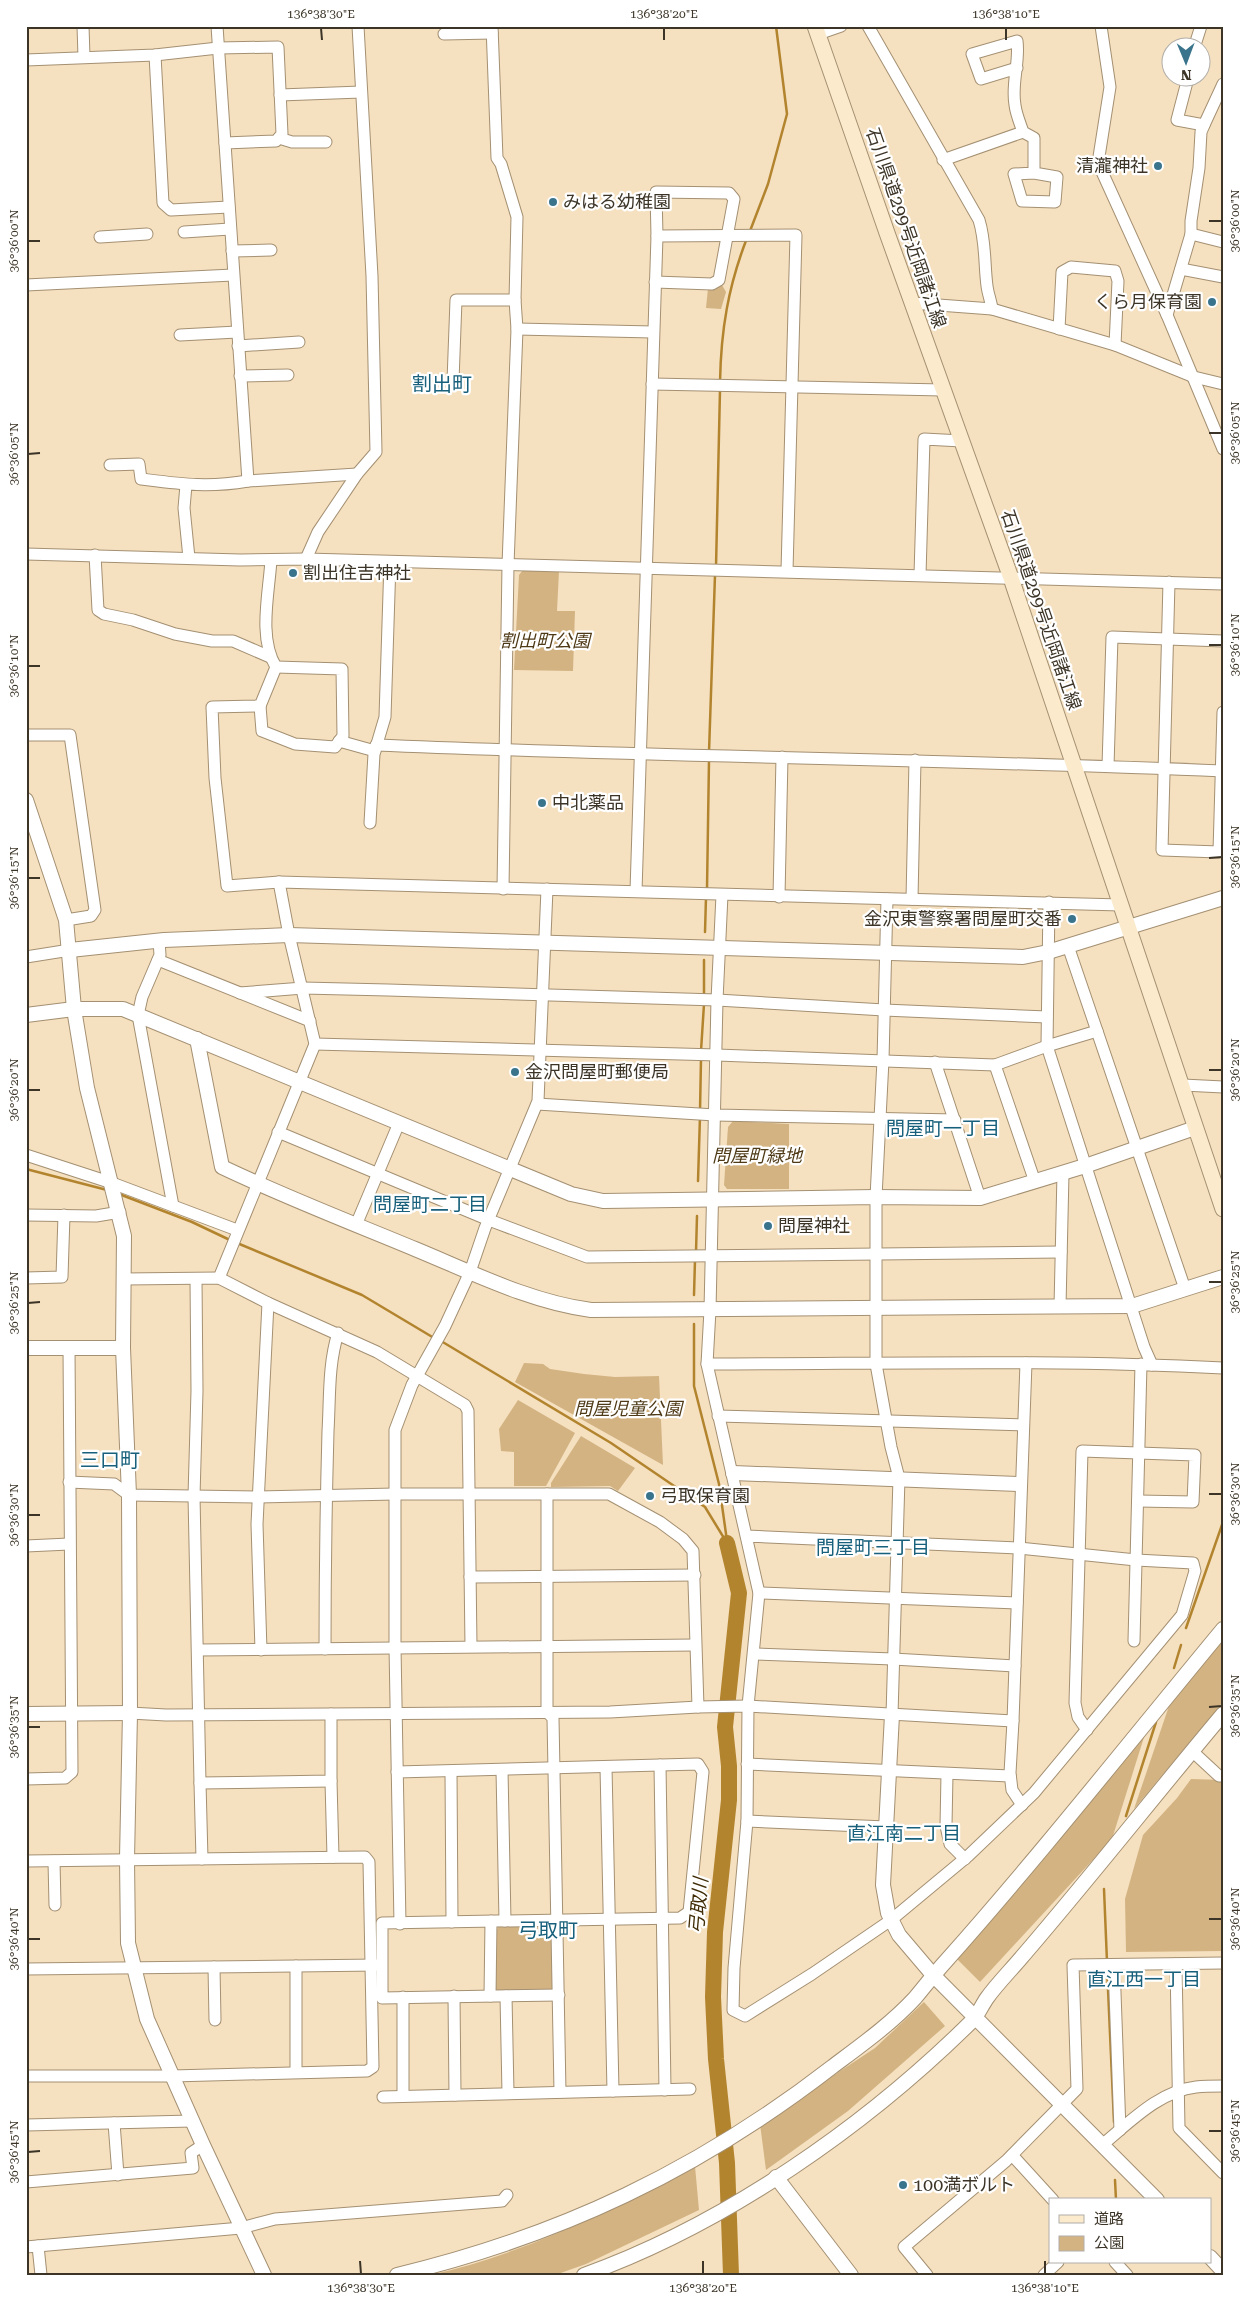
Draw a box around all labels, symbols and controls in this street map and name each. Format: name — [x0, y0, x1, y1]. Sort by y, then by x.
text: 136°38'30"E — [287, 7, 355, 21]
text: 136°38'20"E — [630, 7, 698, 21]
text: 136°38'10"E — [972, 7, 1040, 21]
north arrow — [1162, 38, 1212, 88]
text: N — [1180, 67, 1192, 83]
street label: 石川県道299号近岡諸江線 — [862, 125, 951, 331]
place label: 清瀧神社 — [1076, 155, 1148, 176]
marker: 清瀧神社 — [1152, 160, 1164, 172]
text: 36°36'00"N — [1228, 189, 1242, 253]
place label: みはる幼稚園 — [563, 191, 671, 212]
marker: みはる幼稚園 — [547, 196, 559, 208]
text: 36°36'00"N — [7, 209, 21, 273]
place label: くら月保育園 — [1094, 291, 1202, 312]
marker: くら月保育園 — [1206, 296, 1218, 308]
district label: 割出町 — [412, 372, 472, 396]
text: 36°36'05"N — [1228, 401, 1242, 465]
text: 36°36'05"N — [7, 422, 21, 486]
street label: 石川県道299号近岡諸江線 — [997, 507, 1086, 713]
place label: 割出住吉神社 — [303, 562, 411, 583]
marker: 割出住吉神社 — [287, 567, 299, 579]
text: 36°36'10"N — [1228, 613, 1242, 677]
park label: 割出町公園 — [500, 630, 593, 651]
text: 36°36'10"N — [7, 634, 21, 698]
place label: 中北薬品 — [552, 792, 624, 813]
marker: 中北薬品 — [536, 797, 548, 809]
text: 36°36'15"N — [1228, 825, 1242, 889]
text: 36°36'15"N — [7, 846, 21, 910]
place label: 金沢東警察署問屋町交番 — [864, 908, 1062, 929]
marker: 金沢東警察署問屋町交番 — [1066, 913, 1078, 925]
text: 36°36'20"N — [1228, 1038, 1242, 1102]
text: 36°36'20"N — [7, 1058, 21, 1122]
place label: 金沢問屋町郵便局 — [525, 1061, 669, 1082]
marker: 金沢問屋町郵便局 — [509, 1066, 521, 1078]
district label: 問屋町一丁目 — [886, 1117, 1000, 1140]
park label: 問屋町緑地 — [712, 1145, 804, 1166]
district label: 問屋町二丁目 — [373, 1193, 487, 1216]
place label: 問屋神社 — [778, 1215, 850, 1236]
marker: 問屋神社 — [762, 1220, 774, 1232]
text: 36°36'25"N — [1228, 1250, 1242, 1314]
text: 36°36'25"N — [7, 1271, 21, 1335]
park label: 問屋児童公園 — [574, 1398, 685, 1419]
district label: 三口町 — [80, 1448, 140, 1472]
text: 36°36'30"N — [1228, 1462, 1242, 1526]
text: 36°36'30"N — [7, 1483, 21, 1547]
place label: 弓取保育園 — [660, 1485, 750, 1506]
marker: 弓取保育園 — [644, 1490, 656, 1502]
district label: 問屋町三丁目 — [816, 1536, 930, 1559]
text: 36°36'35"N — [1228, 1674, 1242, 1738]
text: 36°36'35"N — [7, 1695, 21, 1759]
district label: 直江南二丁目 — [847, 1822, 961, 1845]
water label: 弓取川 — [685, 1875, 713, 1935]
text: 36°36'40"N — [1228, 1887, 1242, 1951]
text: 36°36'40"N — [7, 1907, 21, 1971]
district label: 弓取町 — [518, 1918, 578, 1942]
district label: 直江西一丁目 — [1087, 1968, 1201, 1991]
text: 36°36'45"N — [1228, 2099, 1242, 2163]
text: 36°36'45"N — [7, 2120, 21, 2184]
place label: 100満ボルト — [913, 2174, 1015, 2195]
marker: 100満ボルト — [897, 2179, 909, 2191]
legend — [1049, 2198, 1212, 2264]
text: 道路 — [1094, 2210, 1124, 2228]
text: 公園 — [1094, 2234, 1124, 2252]
text: 136°38'30"E — [327, 2281, 395, 2295]
text: 136°38'20"E — [669, 2281, 737, 2295]
text: 136°38'10"E — [1011, 2281, 1079, 2295]

